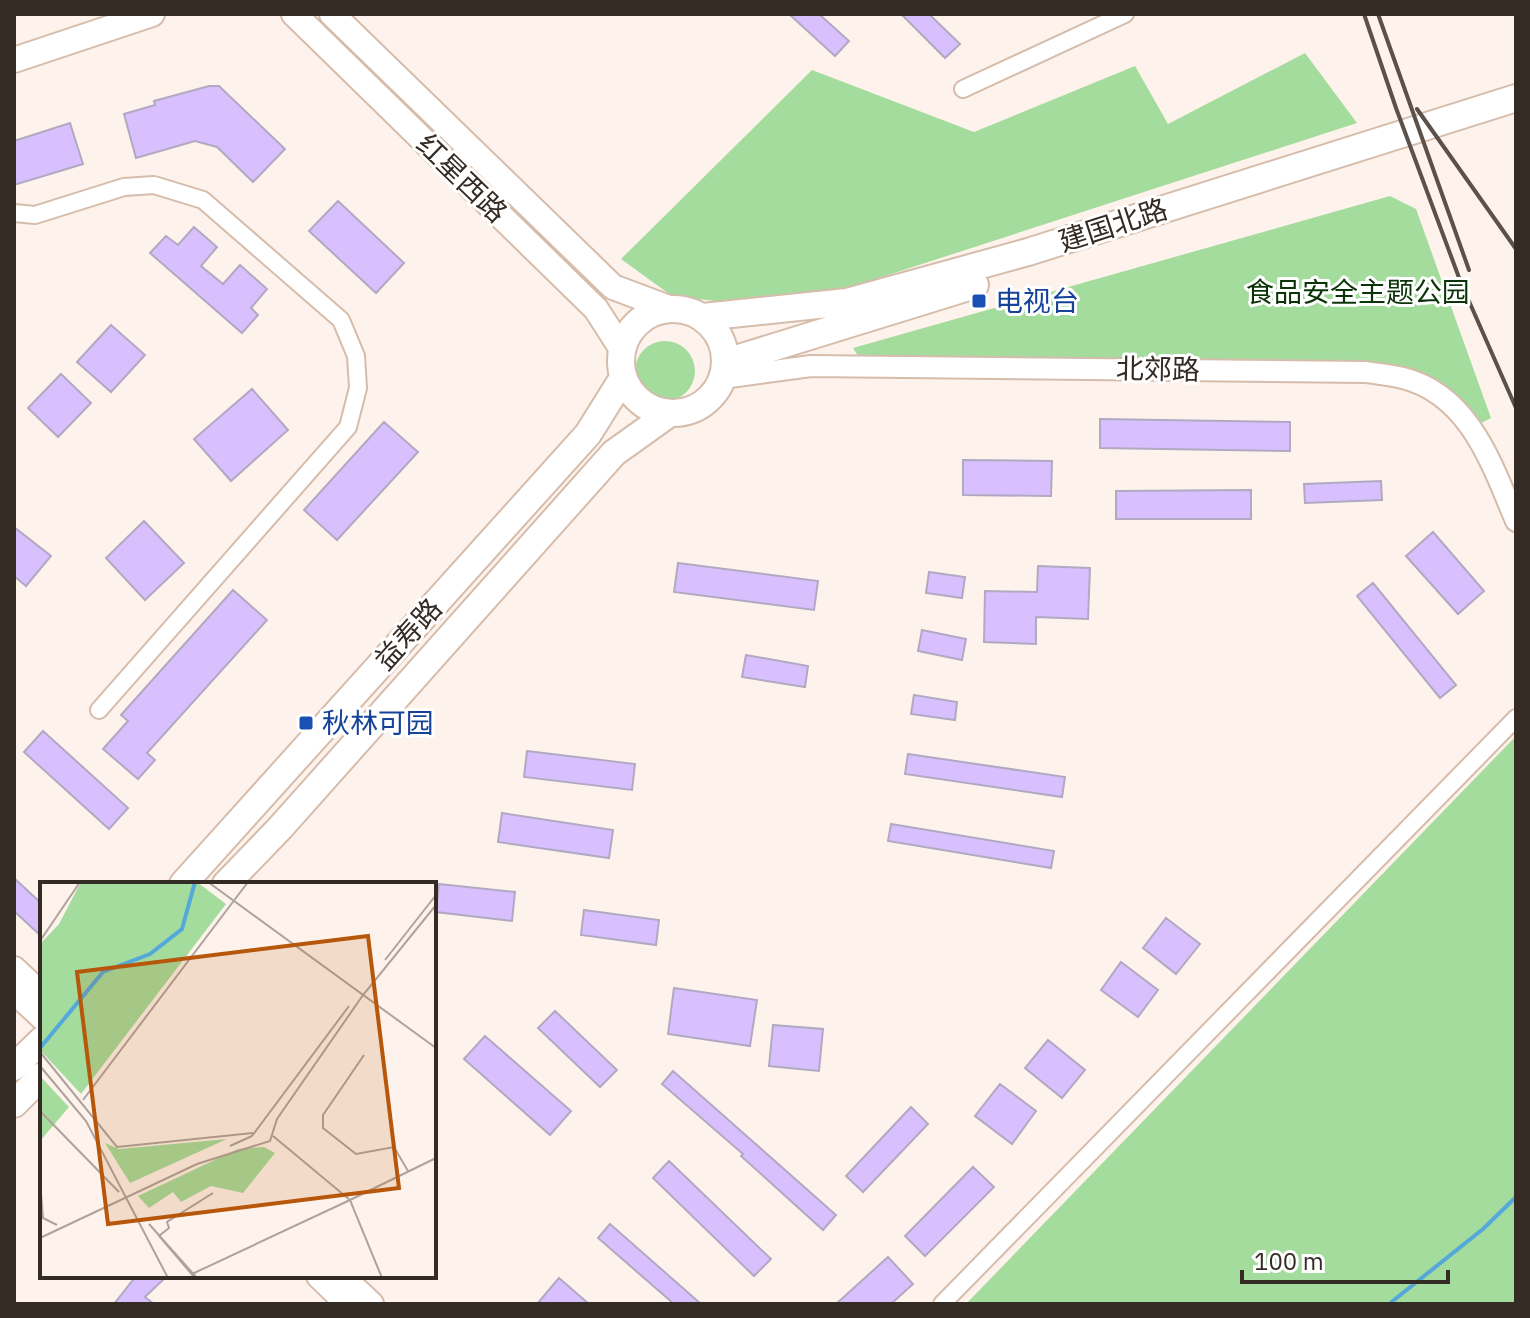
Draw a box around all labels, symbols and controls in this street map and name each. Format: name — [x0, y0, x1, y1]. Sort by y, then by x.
street label: 红星西路 — [409, 125, 515, 230]
street label: 建国北路 — [1054, 190, 1172, 259]
park label: 食品安全主题公园 — [1246, 273, 1470, 310]
place label: 电视台 — [995, 282, 1079, 319]
marker: 电视台 — [970, 292, 988, 310]
street label: 北郊路 — [1116, 349, 1200, 388]
street label: 益寿路 — [366, 590, 449, 677]
place label: 秋林可园 — [322, 704, 434, 741]
marker: 秋林可园 — [297, 714, 315, 732]
inset map — [40, 882, 436, 1278]
scale bar — [1242, 1234, 1448, 1284]
text: 100 m — [1254, 1245, 1324, 1277]

